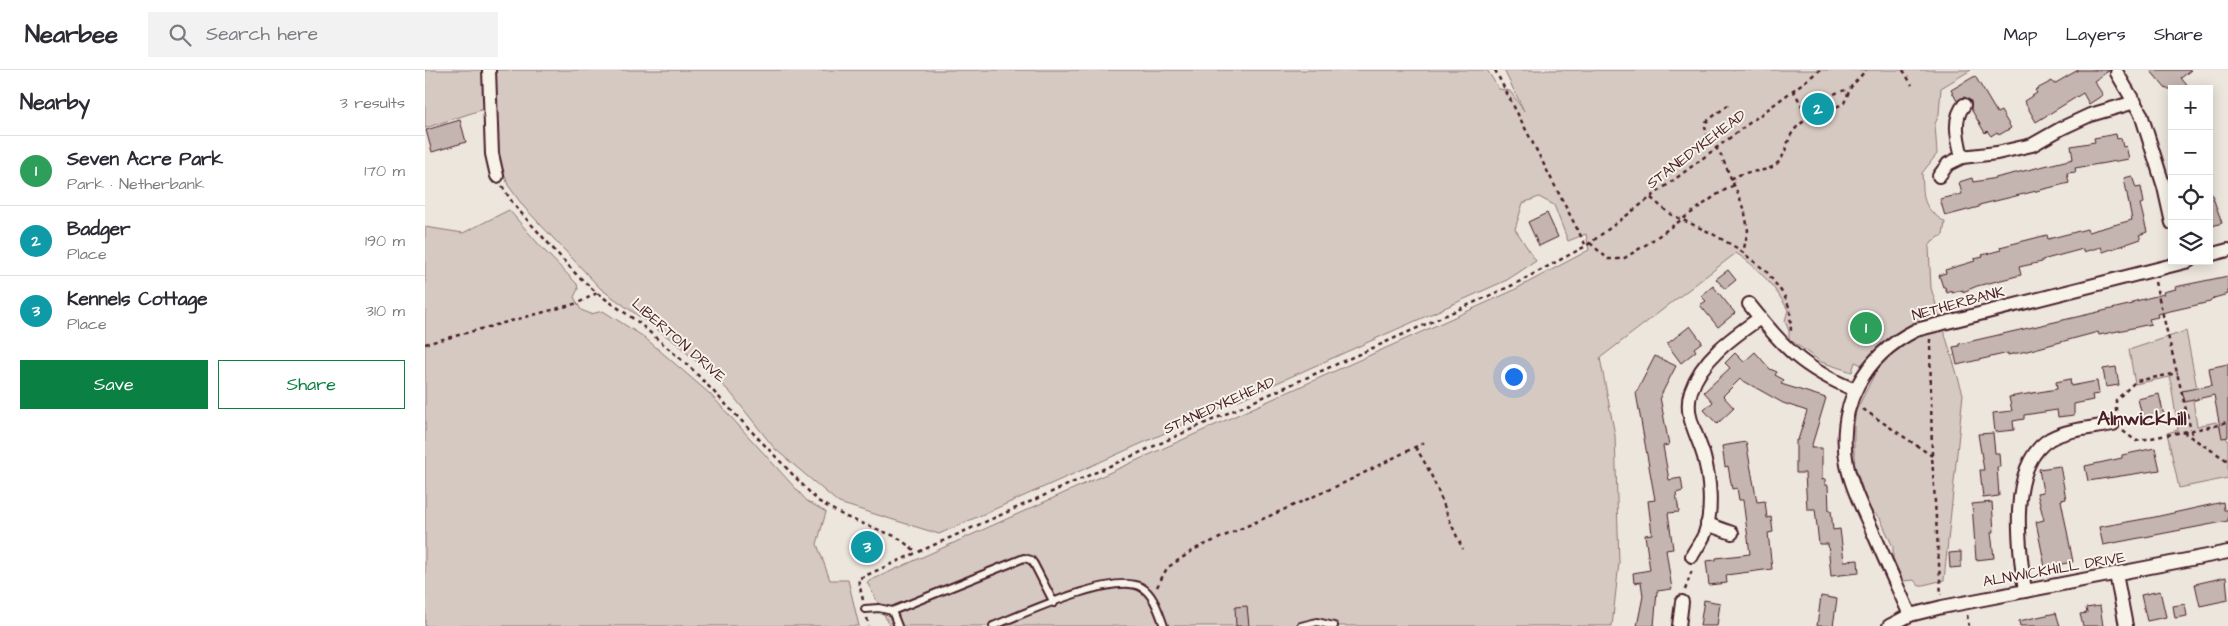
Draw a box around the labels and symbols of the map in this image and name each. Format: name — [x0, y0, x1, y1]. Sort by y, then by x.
pin: 2 — [1802, 90, 1834, 128]
street label: STANEDYKEHEAD — [1642, 105, 1751, 194]
street label: NETHERBANK — [1910, 281, 2007, 326]
street label: LIBERTON DRIVE — [627, 294, 730, 387]
pin: 1 — [1850, 309, 1882, 347]
your location — [1501, 364, 1527, 390]
street label: STANEDYKEHEAD — [1160, 371, 1278, 439]
district label: Alnwickhill — [2097, 405, 2187, 433]
pin: 3 — [851, 528, 883, 566]
street label: ALNWICKHILL DRIVE — [1981, 547, 2127, 592]

